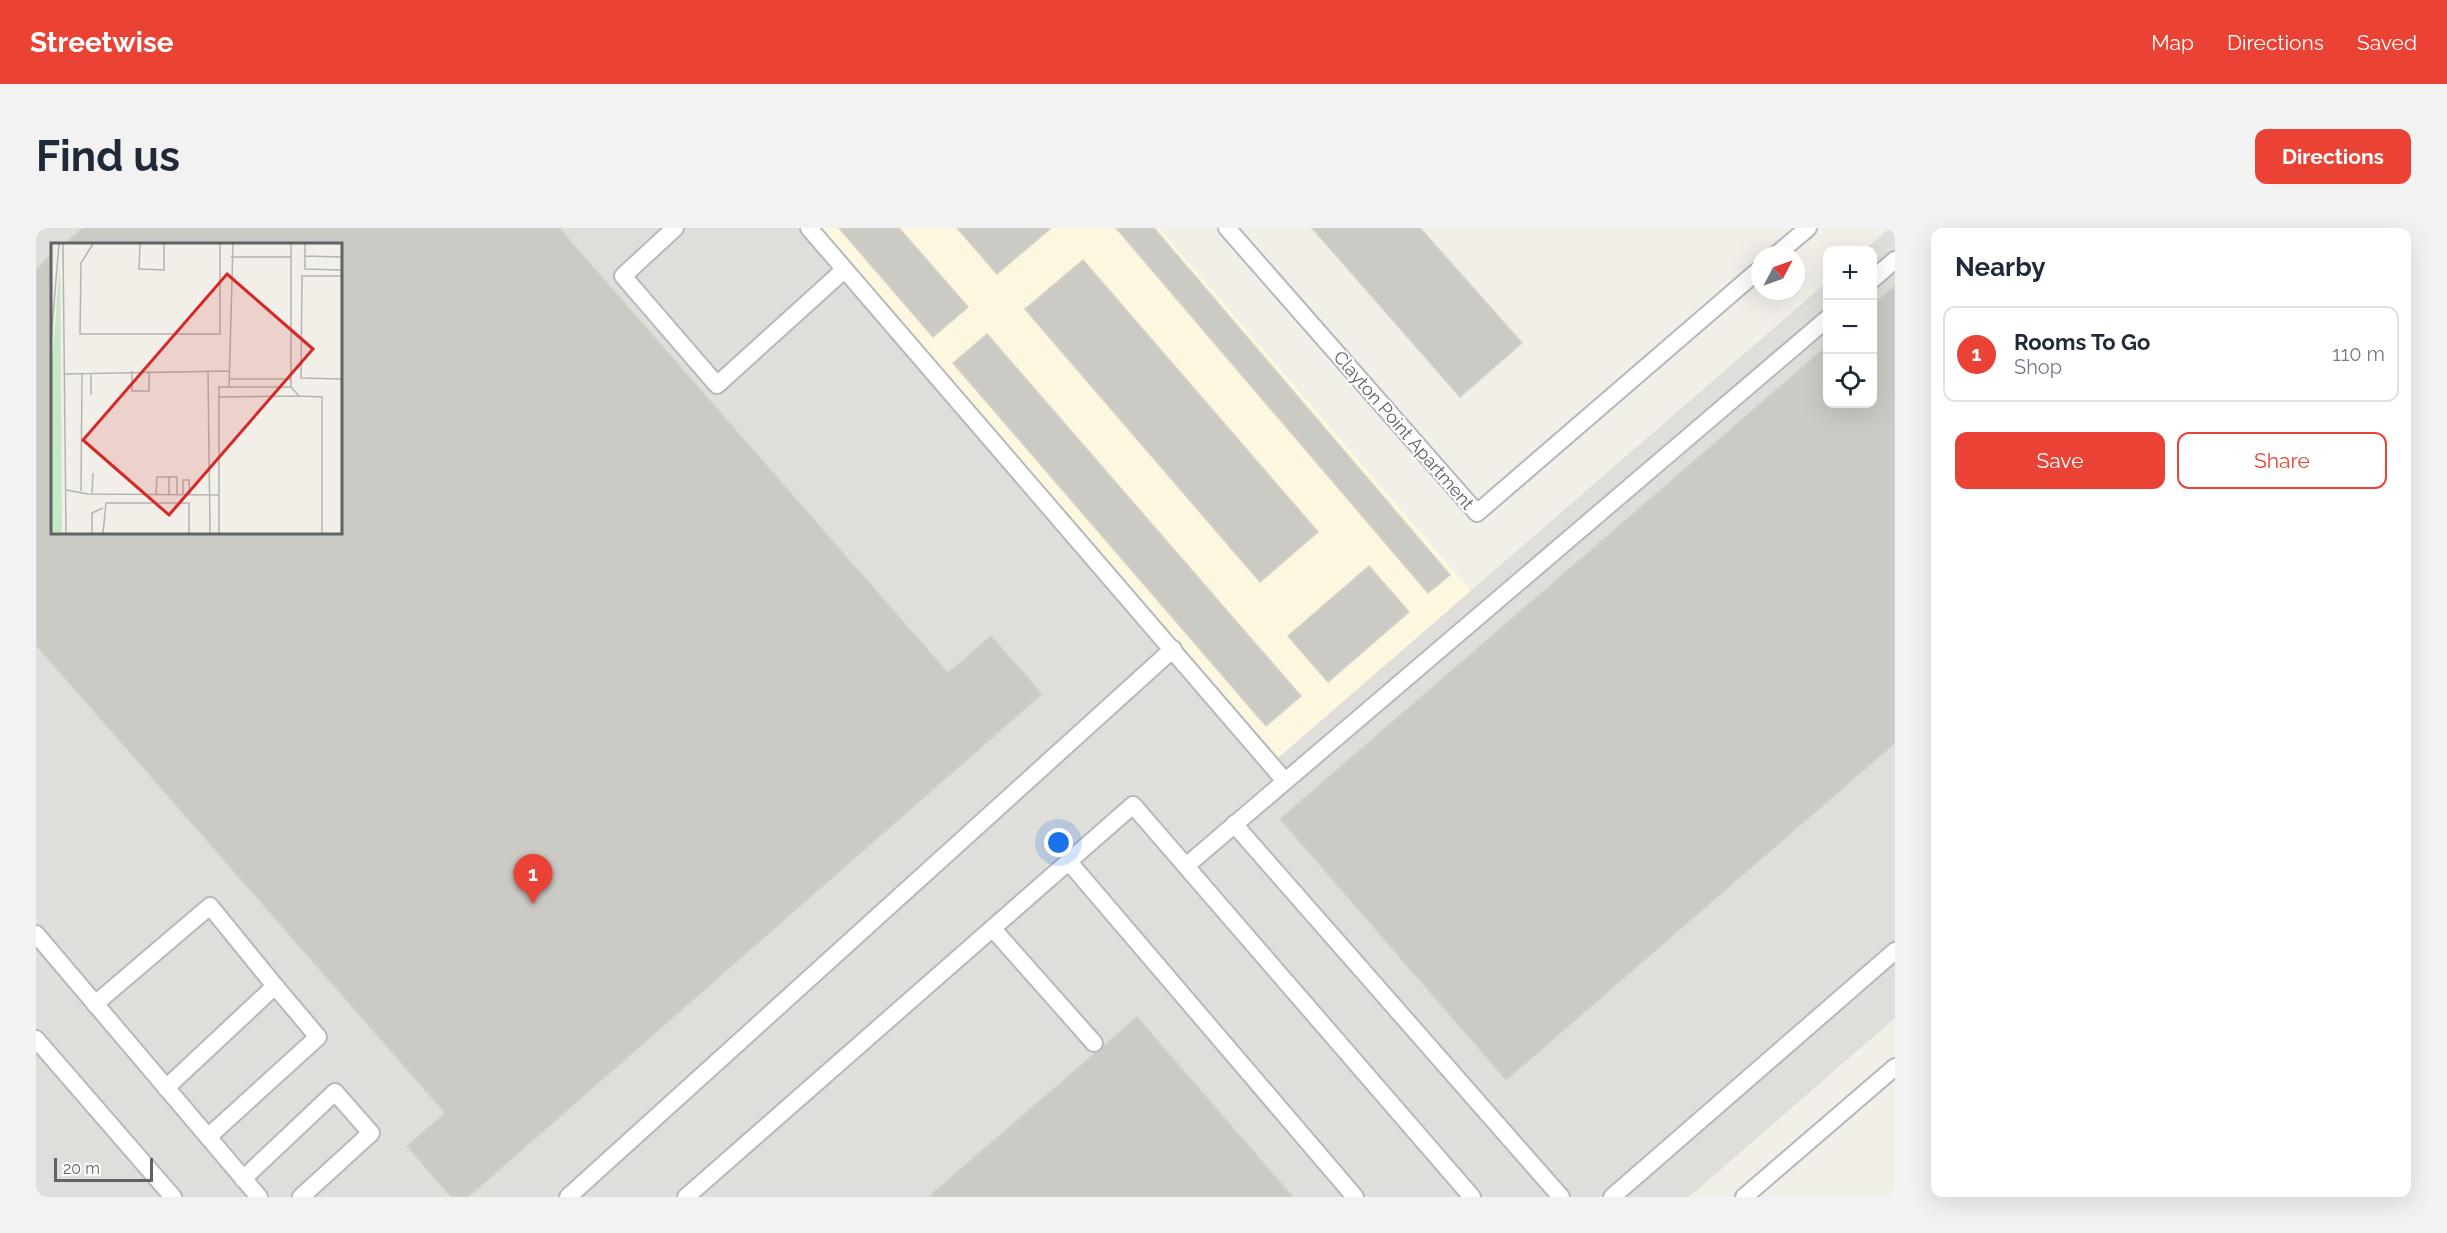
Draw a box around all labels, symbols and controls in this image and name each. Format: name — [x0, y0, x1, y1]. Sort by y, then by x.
text: Streetwise — [30, 26, 174, 59]
text: Map — [2151, 30, 2194, 55]
text: Directions — [2227, 30, 2324, 55]
text: Saved — [2357, 30, 2417, 55]
button: Directions — [2255, 129, 2411, 184]
text: Find us — [36, 132, 180, 181]
inset map — [51, 243, 342, 534]
north arrow — [1751, 246, 1805, 300]
map controls — [1823, 246, 1877, 408]
button: + — [1823, 246, 1877, 300]
text: Nearby — [1955, 252, 2045, 282]
button: − — [1823, 300, 1877, 354]
text: Rooms To Go — [2014, 329, 2150, 355]
text: 1 — [1972, 342, 1981, 366]
text: 110 m — [2332, 342, 2385, 366]
street label: Clayton Point Apartment — [1329, 346, 1479, 514]
button: locate — [1823, 354, 1877, 408]
text: Shop — [2014, 355, 2062, 379]
button: Save — [1955, 432, 2165, 489]
button: Share — [2177, 432, 2387, 489]
your location — [1044, 828, 1073, 857]
pin: 1 — [514, 854, 552, 904]
scale bar — [54, 1155, 153, 1182]
text: 20 m — [63, 1159, 100, 1178]

